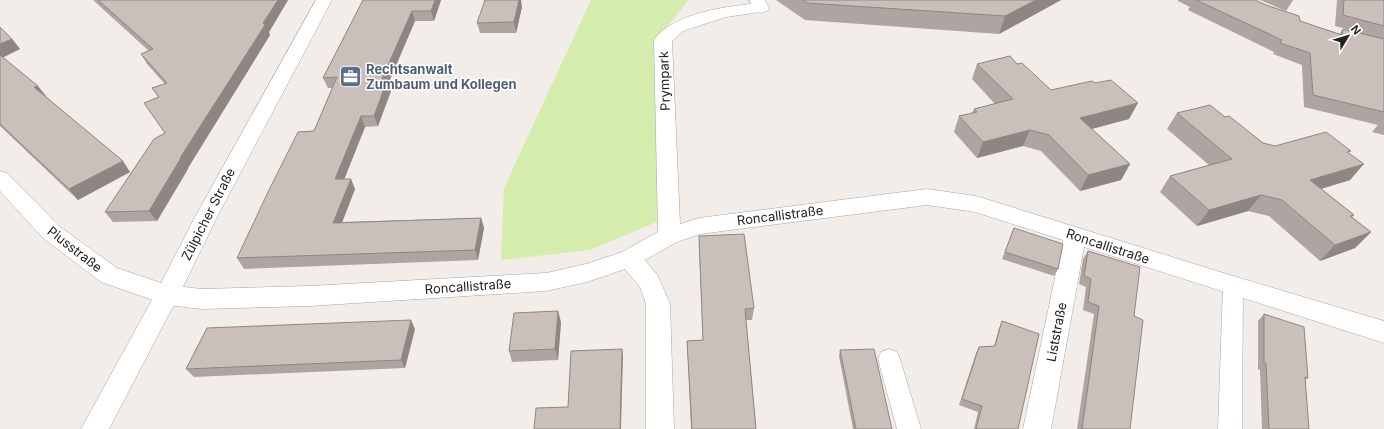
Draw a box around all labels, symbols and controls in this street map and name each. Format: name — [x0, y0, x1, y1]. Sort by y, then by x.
north arrow — [1328, 16, 1368, 56]
text: N — [1348, 22, 1364, 37]
street label: Prympark — [655, 51, 673, 111]
place label: Rechtsanwalt Zumbaum und Kollegen — [366, 61, 517, 92]
office icon: Rechtsanwalt Zumbaum und Kollegen — [338, 63, 364, 89]
street label: Zülpicher Straße — [178, 165, 238, 263]
street label: Roncallistraße — [736, 202, 824, 228]
street label: Piusstraße — [45, 223, 105, 275]
street label: Roncallistraße — [1064, 225, 1152, 267]
street label: Roncallistraße — [424, 275, 512, 297]
street label: Liststraße — [1042, 301, 1070, 363]

